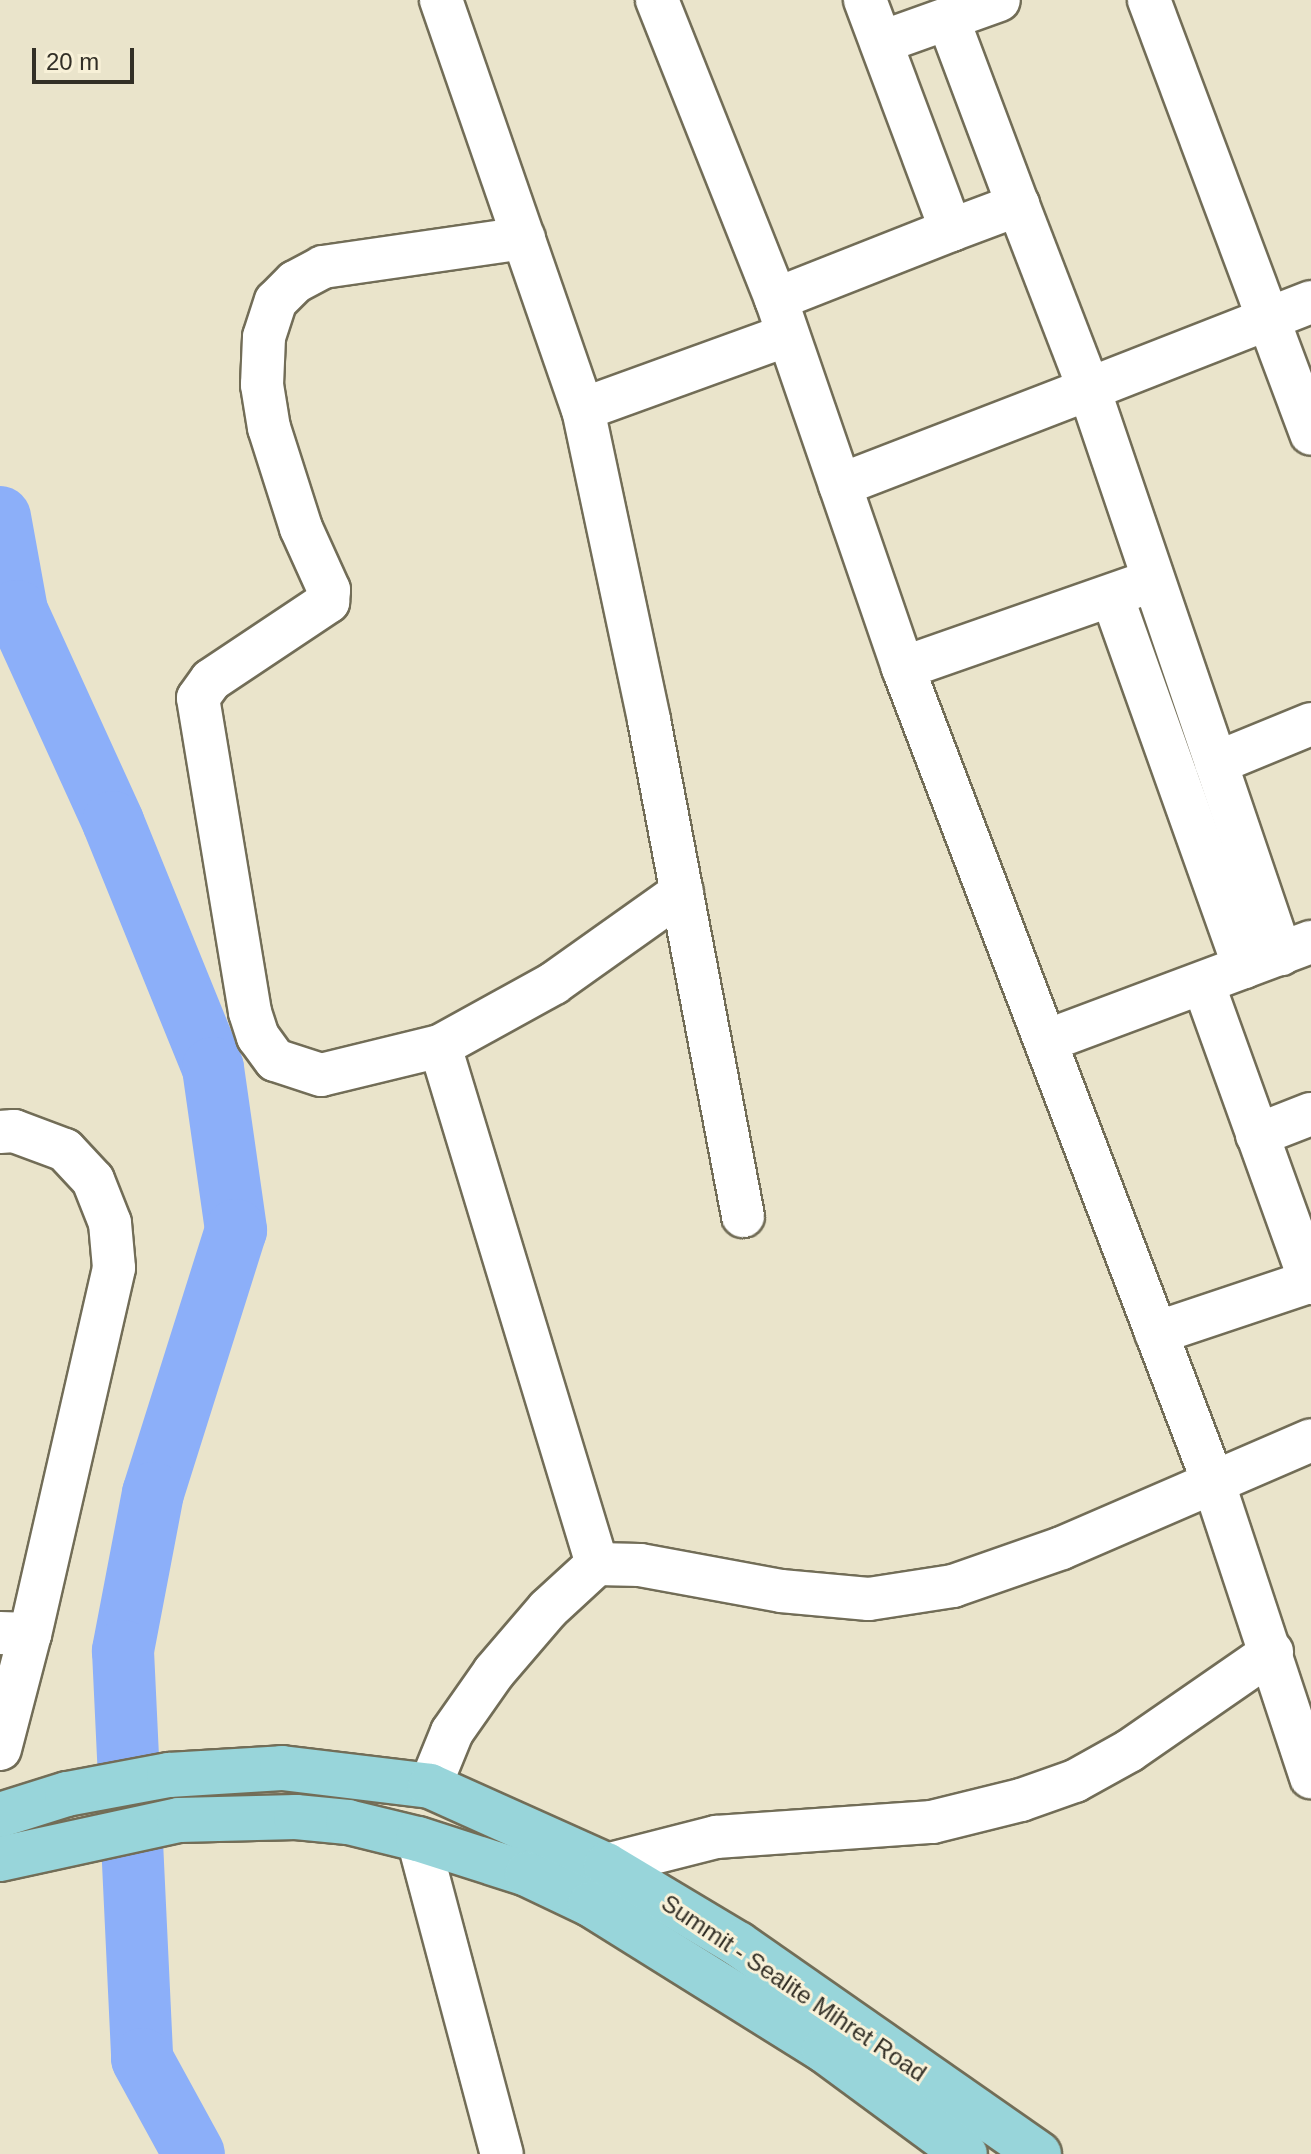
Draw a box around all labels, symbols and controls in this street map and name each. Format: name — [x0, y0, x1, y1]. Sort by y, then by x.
scale bar — [36, 32, 138, 82]
text: 20 m — [46, 48, 99, 75]
street label: Summit - Sealite Mihret Road — [656, 1888, 932, 2088]

